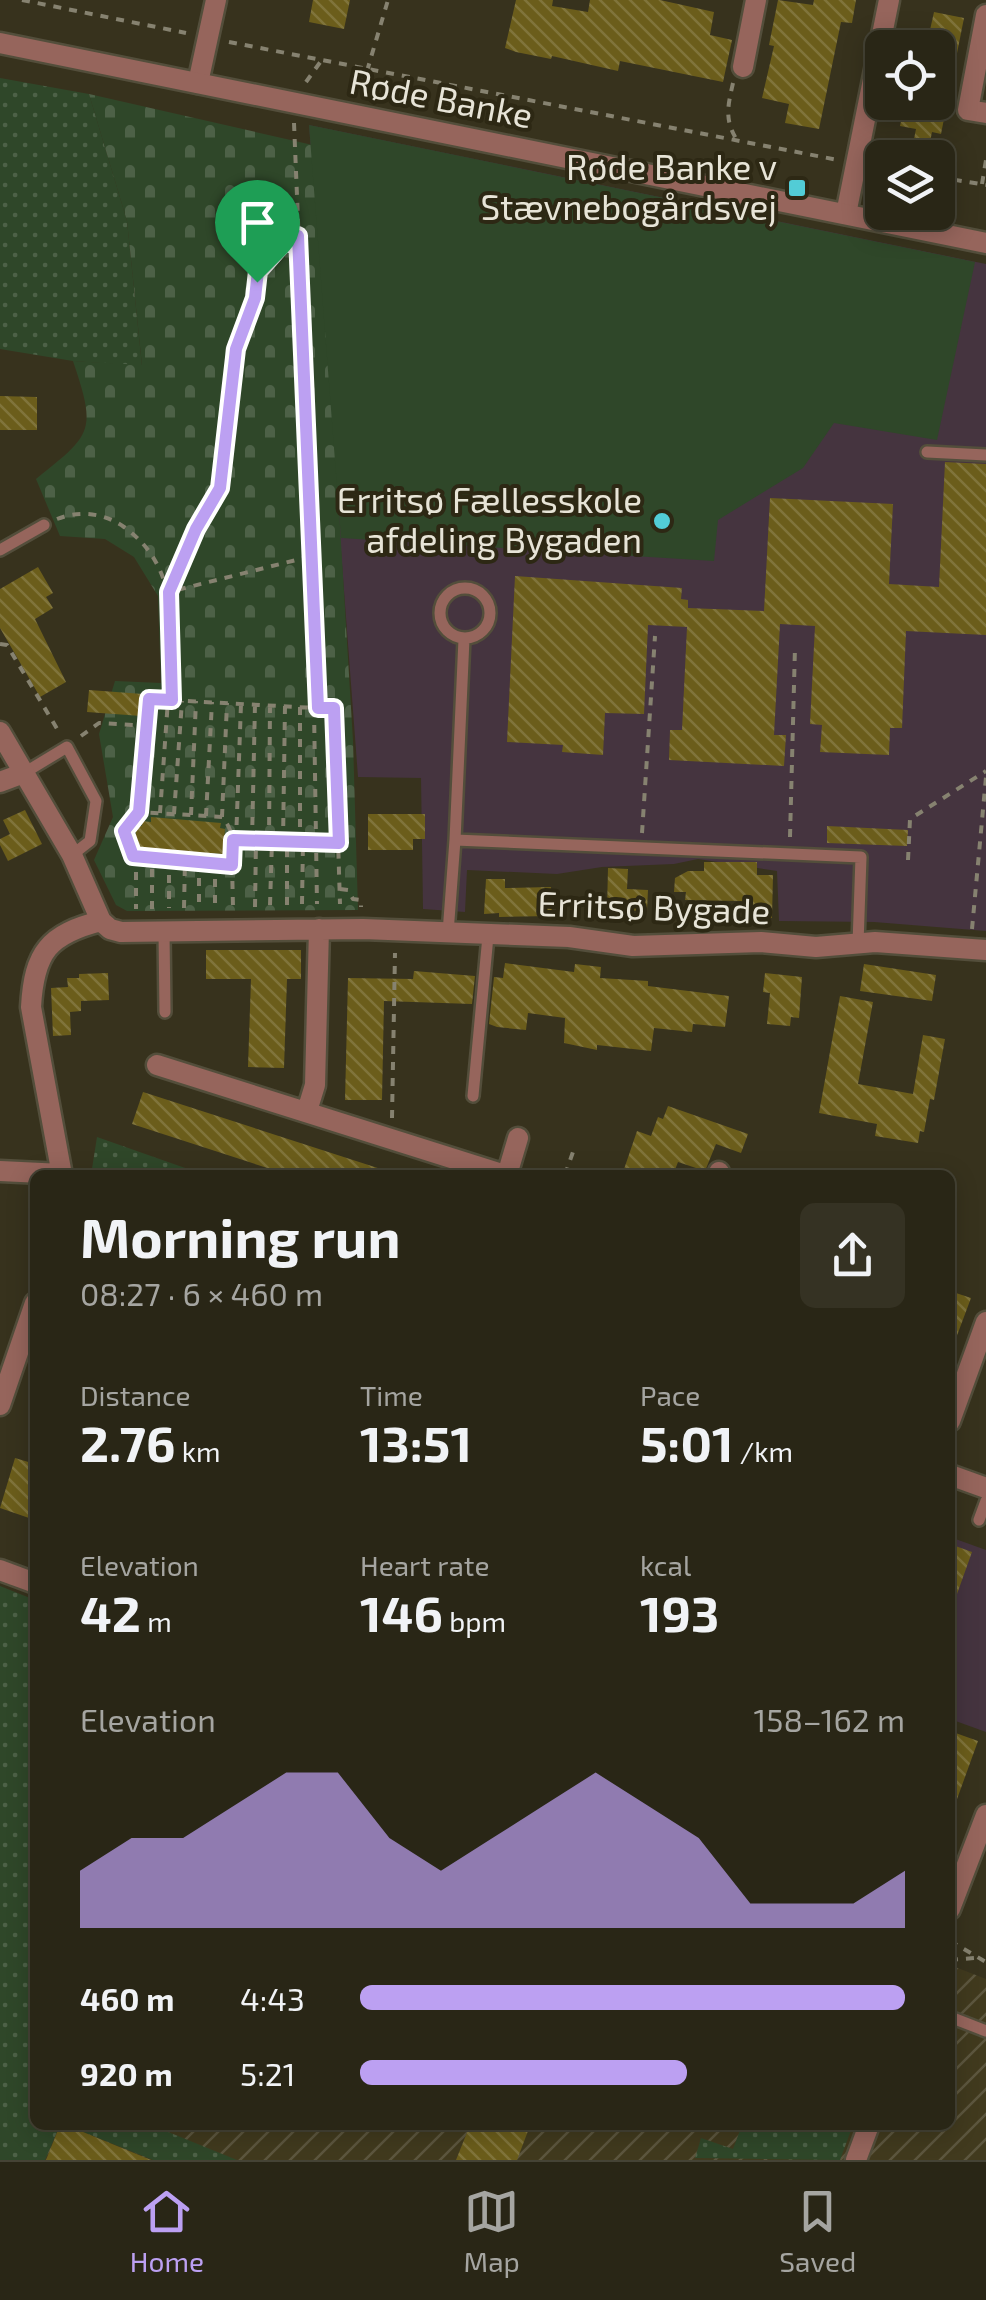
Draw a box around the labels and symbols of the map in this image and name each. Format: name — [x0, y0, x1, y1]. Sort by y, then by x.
street label: Røde Banke — [346, 59, 536, 135]
place label: Røde Banke v Stævnebogårdsvej — [480, 145, 777, 227]
marker: Røde Banke v Stævnebogårdsvej — [786, 177, 808, 199]
pin — [215, 180, 300, 283]
place label: Erritsø Fællesskole afdeling Bygaden — [337, 478, 642, 560]
marker: Erritsø Fællesskole afdeling Bygaden — [651, 510, 673, 532]
street label: Erritsø Bygade — [537, 881, 771, 931]

